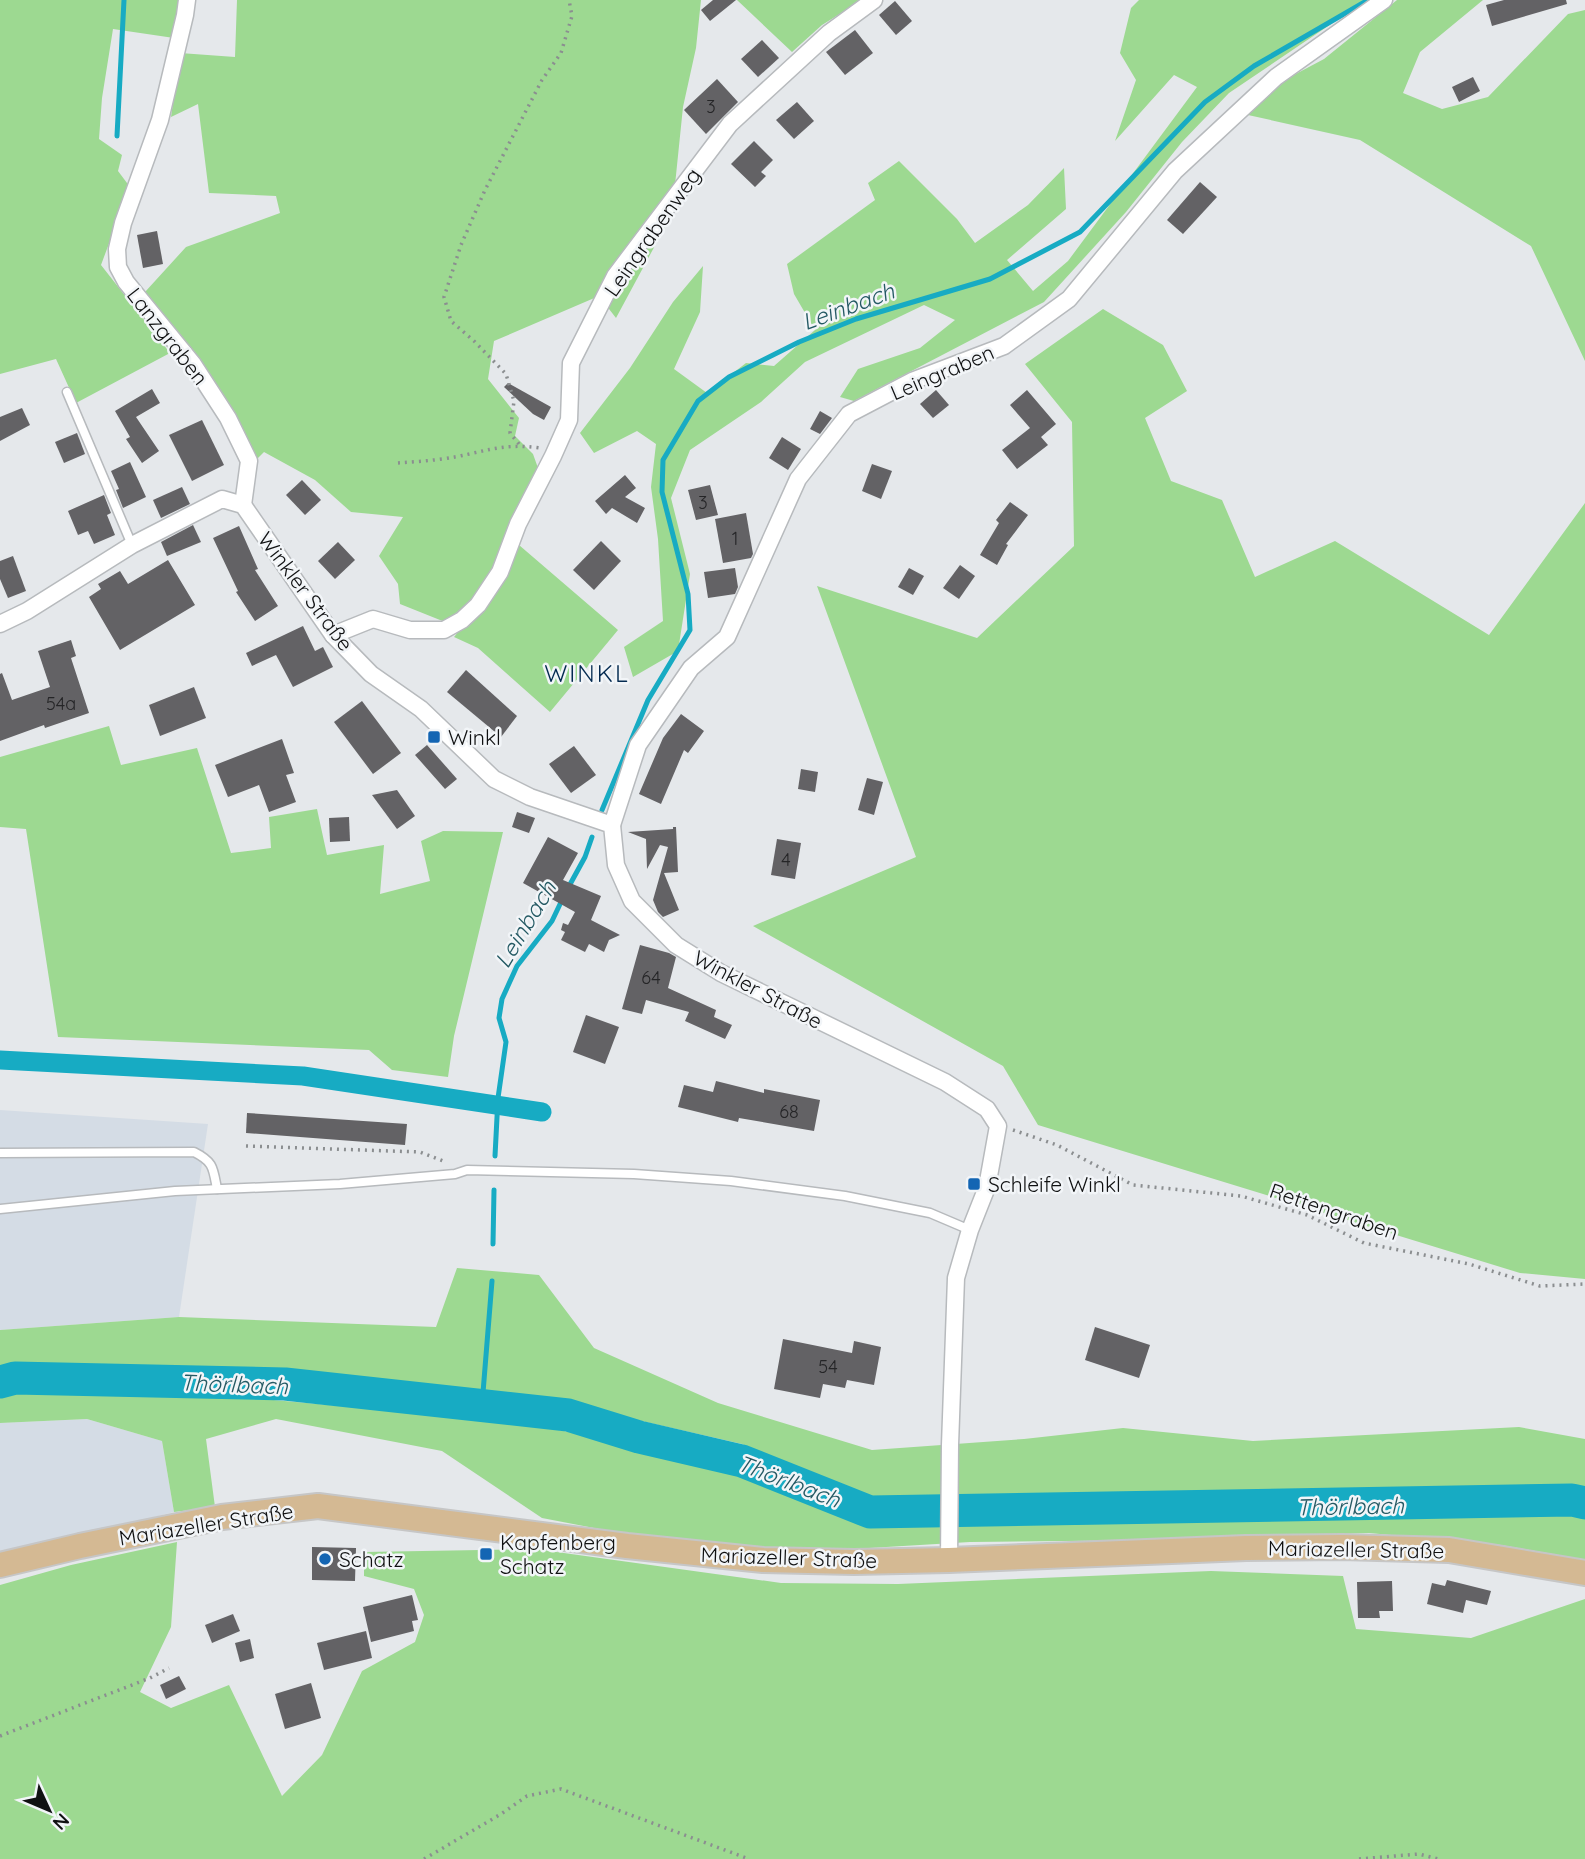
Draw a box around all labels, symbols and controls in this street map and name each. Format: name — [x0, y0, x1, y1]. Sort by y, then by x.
house number: 3 — [706, 95, 716, 118]
street label: Leingrabenweg — [598, 163, 706, 301]
water label: Leinbach — [798, 276, 899, 336]
street label: Lanzgraben — [122, 282, 214, 390]
street label: Leingraben — [886, 339, 998, 405]
house number: 3 — [698, 491, 708, 514]
street label: Winkler Straße — [253, 526, 359, 656]
house number: 1 — [732, 527, 738, 550]
district label: WINKL — [544, 658, 630, 688]
house number: 54a — [46, 692, 76, 715]
place label: Winkl — [448, 724, 501, 750]
marker: Winkl — [426, 729, 442, 745]
house number: 4 — [781, 848, 791, 871]
water label: Leinbach — [488, 874, 563, 973]
street label: Winkler Straße — [689, 944, 827, 1034]
house number: 64 — [641, 966, 661, 989]
house number: 68 — [779, 1100, 799, 1123]
place label: Schleife Winkl — [988, 1171, 1121, 1197]
marker: Schleife Winkl — [966, 1176, 982, 1192]
street label: Rettengraben — [1266, 1177, 1402, 1245]
house number: 54 — [818, 1355, 838, 1378]
water label: Thörlbach — [180, 1368, 289, 1400]
water label: Thörlbach — [733, 1448, 845, 1514]
water label: Thörlbach — [1296, 1491, 1405, 1521]
street label: Mariazeller Straße — [117, 1497, 295, 1551]
place label: Kapfenberg Schatz — [500, 1529, 616, 1579]
street label: Mariazeller Straße — [1268, 1534, 1444, 1564]
street label: Mariazeller Straße — [700, 1541, 878, 1573]
place label: Schatz — [339, 1546, 404, 1572]
marker: Kapfenberg Schatz — [478, 1546, 494, 1562]
marker: Schatz — [317, 1551, 333, 1567]
north arrow — [14, 1775, 84, 1845]
text: N — [48, 1808, 75, 1835]

